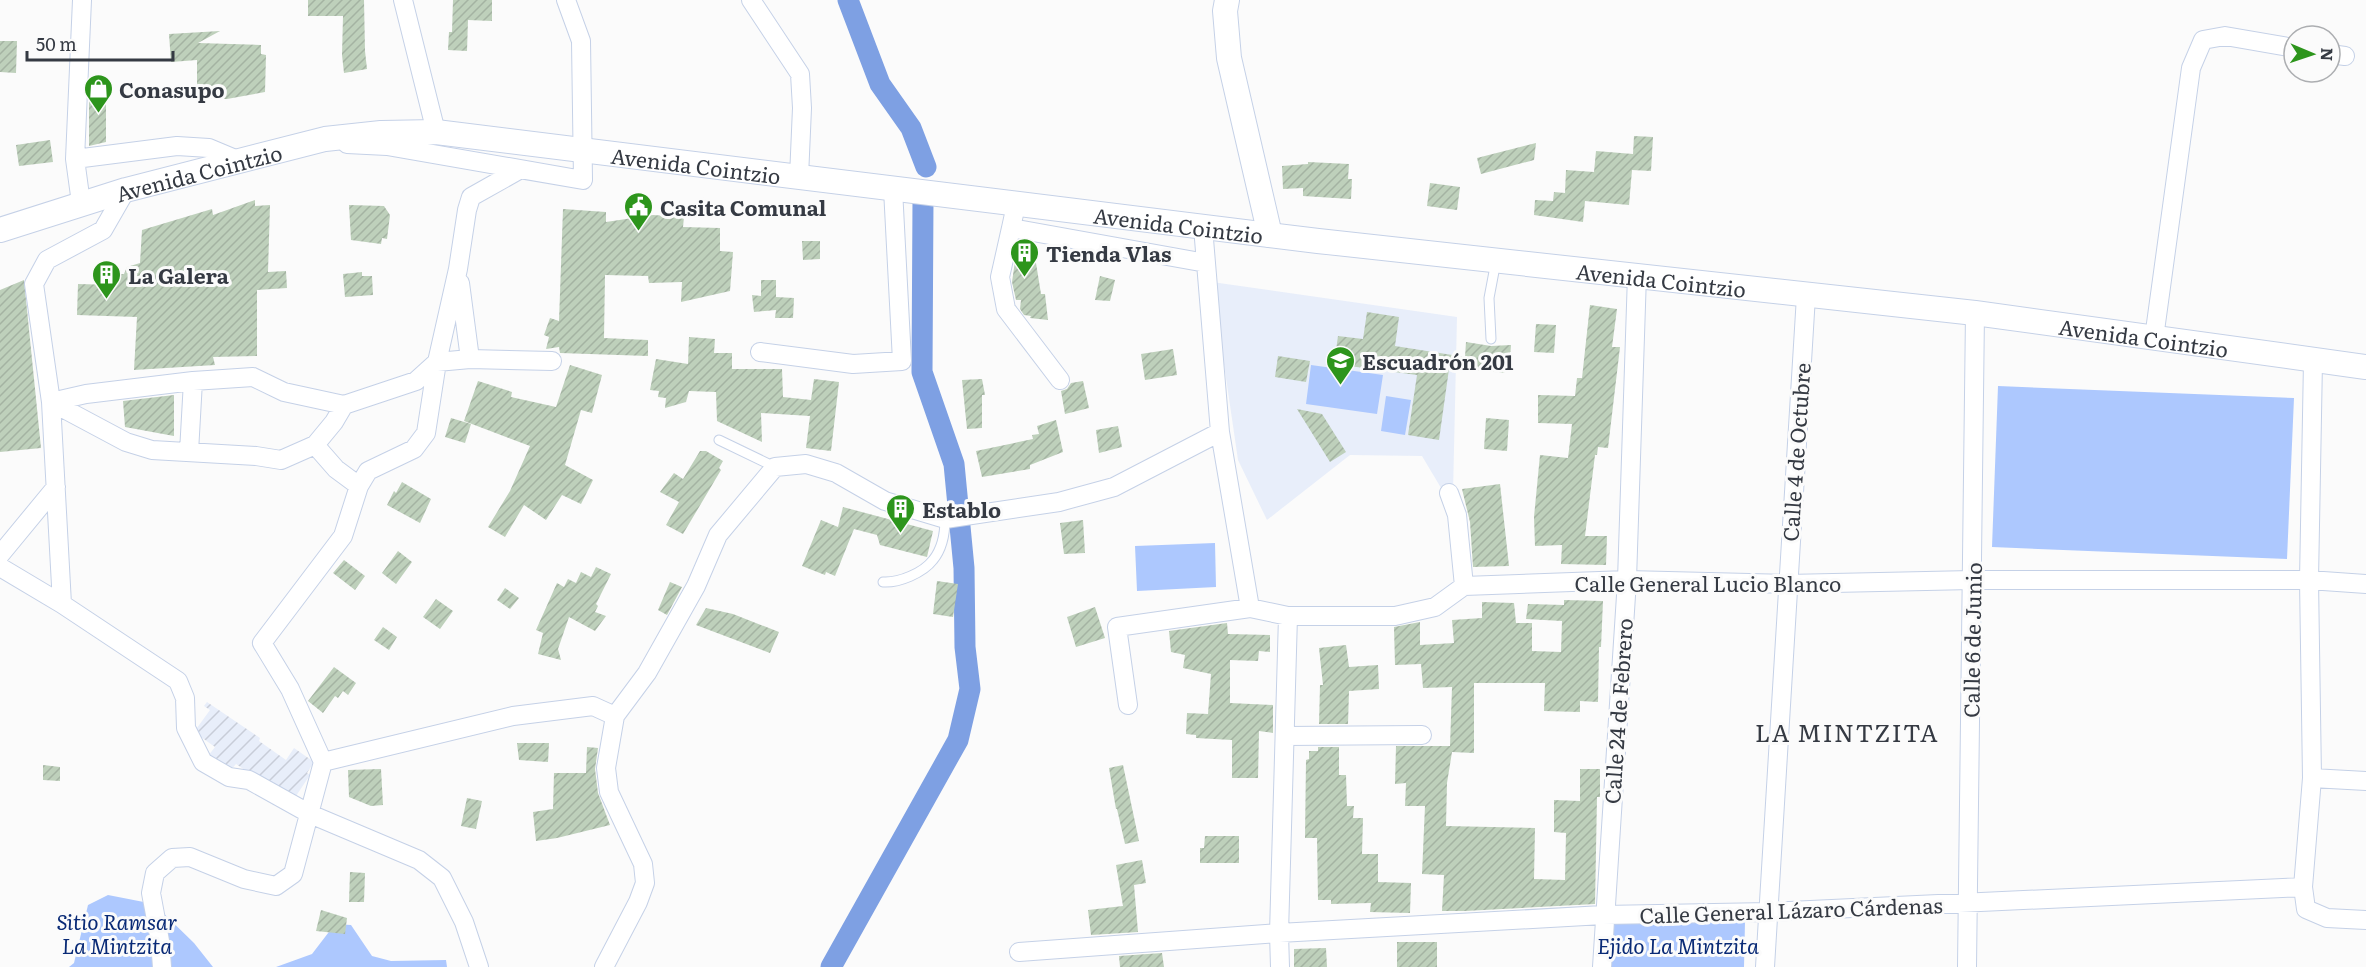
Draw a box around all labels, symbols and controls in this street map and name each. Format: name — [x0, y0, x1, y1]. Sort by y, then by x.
scale bar — [27, 24, 172, 62]
north arrow — [2282, 24, 2342, 84]
text: 50 m — [36, 30, 77, 57]
text: N — [2316, 47, 2340, 62]
shop icon: Conasupo — [82, 72, 114, 114]
place label: Conasupo — [119, 73, 225, 104]
street label: Avenida Cointzio — [111, 135, 285, 208]
street label: Avenida Cointzio — [609, 138, 783, 190]
public building icon: Casita Comunal — [623, 190, 655, 232]
place label: Casita Comunal — [660, 191, 827, 222]
street label: Avenida Cointzio — [1092, 198, 1265, 250]
building icon: Tienda Vlas — [1009, 236, 1041, 278]
place label: Tienda Vlas — [1046, 237, 1172, 268]
street label: Avenida Cointzio — [1575, 254, 1748, 303]
building icon: La Galera — [91, 258, 123, 300]
place label: La Galera — [128, 259, 230, 290]
street label: Avenida Cointzio — [2057, 309, 2230, 363]
school or university icon: Escuadrón 201 — [1325, 344, 1357, 386]
place label: Escuadrón 201 — [1362, 345, 1514, 376]
street label: Calle 4 de Octubre — [1773, 362, 1817, 542]
building icon: Establo — [885, 492, 917, 534]
place label: Establo — [922, 493, 1001, 524]
street label: Calle 6 de Junio — [1954, 562, 1988, 718]
street label: Calle General Lucio Blanco — [1575, 567, 1841, 598]
street label: Calle 24 de Febrero — [1595, 617, 1639, 805]
district label: LA MINTZITA — [1755, 714, 1939, 749]
street label: Calle General Lázaro Cárdenas — [1639, 888, 1943, 930]
park label: Sitio Ramsar La Mintzita — [56, 905, 178, 960]
park label: Ejido La Mintzita — [1597, 929, 1759, 960]

